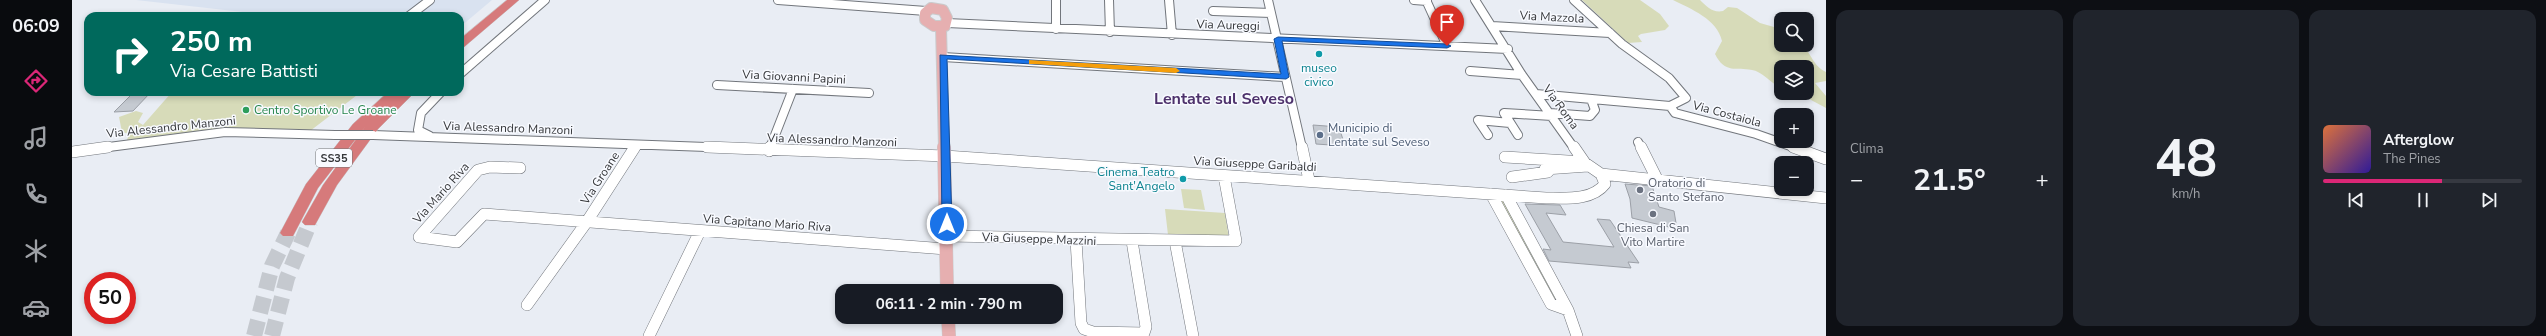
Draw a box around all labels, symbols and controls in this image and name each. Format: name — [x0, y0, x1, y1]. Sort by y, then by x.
pin — [1430, 5, 1464, 46]
street label: Via Mazzola — [1518, 7, 1585, 27]
icon: arrive — [1436, 11, 1458, 33]
map controls — [1774, 12, 1814, 196]
button: search — [1774, 12, 1814, 52]
text: 06:09 — [12, 14, 60, 38]
street label: Via Aureggi — [1195, 16, 1260, 34]
text: 250 m — [170, 23, 253, 61]
icon: right — [104, 28, 156, 80]
marker: museo civico — [1314, 49, 1324, 59]
text: Via Cesare Battisti — [170, 59, 318, 83]
place label: museo civico — [1301, 60, 1337, 90]
button: layers — [1774, 60, 1814, 100]
street label: Via Giovanni Papini — [741, 66, 846, 88]
icon: directions — [22, 67, 50, 95]
street label: Via Roma — [1539, 81, 1583, 133]
district label: Lentate sul Seveso — [1154, 88, 1294, 110]
street label: Via Costaiola — [1690, 97, 1763, 131]
place label: Centro Sportivo Le Groane — [254, 102, 397, 118]
marker: Centro Sportivo Le Groane — [241, 105, 251, 115]
button: + — [1774, 108, 1814, 148]
street label: Via Alessandro Manzoni — [105, 112, 236, 142]
street label: Via Alessandro Manzoni — [442, 118, 573, 138]
place label: Municipio di Lentate sul Seveso — [1328, 120, 1430, 150]
text: 48 — [2155, 123, 2217, 194]
icon: music — [22, 124, 50, 152]
street label: Via Alessandro Manzoni — [766, 130, 897, 150]
marker: Municipio di Lentate sul Seveso — [1315, 130, 1325, 140]
text: Afterglow — [2383, 130, 2454, 150]
text: Clima — [1850, 140, 1884, 158]
road number: SS35 — [316, 149, 352, 167]
street label: Via Groane — [576, 149, 623, 208]
text: The Pines — [2383, 150, 2441, 168]
street label: Via Giuseppe Garibaldi — [1192, 153, 1317, 175]
button: − — [1774, 156, 1814, 196]
street label: Via Mario Riva — [409, 159, 473, 228]
text: 21.5° — [1913, 160, 1986, 201]
place label: Cinema Teatro Sant'Angelo — [1097, 164, 1175, 194]
text: − — [1850, 165, 1863, 195]
text: + — [2035, 165, 2049, 195]
marker: Cinema Teatro Sant'Angelo — [1178, 174, 1188, 184]
place label: Oratorio di Santo Stefano — [1648, 175, 1724, 205]
icon: phone — [22, 180, 50, 208]
marker: Oratorio di Santo Stefano — [1635, 185, 1645, 195]
text: km/h — [2172, 185, 2200, 203]
icon: previous — [2345, 189, 2367, 211]
icon: pause — [2412, 189, 2434, 211]
icon: next — [2478, 189, 2500, 211]
position arrow — [926, 203, 968, 245]
marker: Chiesa di San Vito Martire — [1648, 209, 1658, 219]
street label: Via Capitano Mario Riva — [701, 210, 832, 235]
place label: Chiesa di San Vito Martire — [1617, 220, 1689, 250]
street label: Via Giuseppe Mazzini — [981, 229, 1096, 249]
icon: climate — [22, 237, 50, 265]
speed limit sign: 50 — [84, 272, 136, 324]
icon: car — [22, 294, 50, 322]
text: 06:11 · 2 min · 790 m — [876, 294, 1022, 314]

